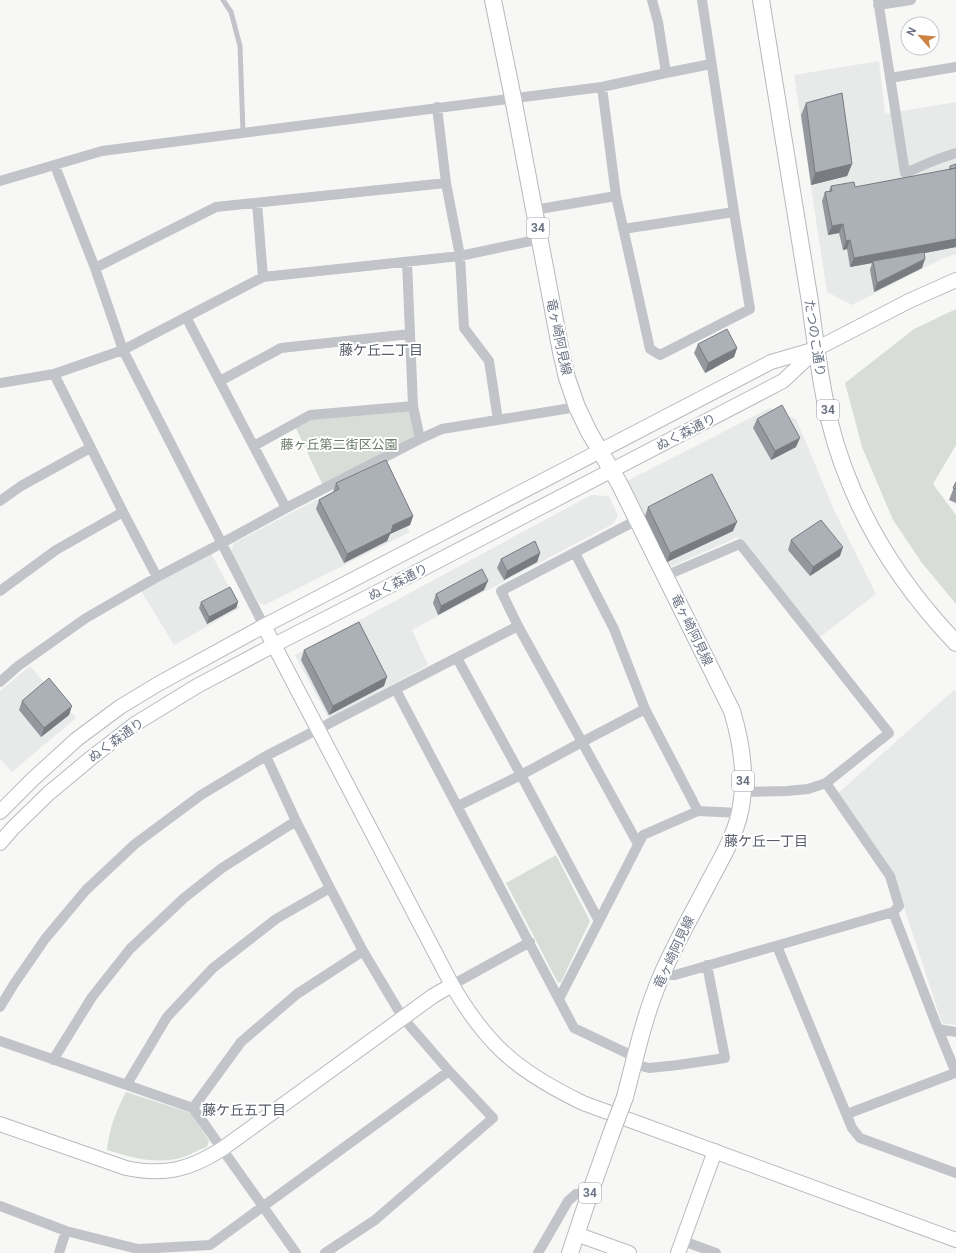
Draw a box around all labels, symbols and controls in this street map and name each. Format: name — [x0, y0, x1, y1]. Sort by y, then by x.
north arrow — [900, 16, 940, 56]
text: N — [904, 25, 919, 38]
road number: 34 — [527, 218, 549, 238]
street label: 竜ヶ崎阿見線 — [544, 297, 574, 377]
street label: たつのこ通り — [801, 298, 829, 378]
district label: 藤ケ丘二丁目 — [339, 342, 423, 358]
road number: 34 — [817, 400, 839, 420]
street label: ぬく森通り — [654, 411, 718, 453]
park label: 藤ヶ丘第二街区公園 — [280, 437, 398, 452]
street label: ぬく森通り — [366, 561, 430, 603]
street label: 竜ヶ崎阿見線 — [668, 592, 716, 668]
street label: ぬく森通り — [85, 715, 147, 765]
road number: 34 — [732, 771, 754, 791]
district label: 藤ケ丘一丁目 — [724, 833, 808, 849]
street label: 竜ヶ崎阿見線 — [651, 913, 697, 991]
district label: 藤ケ丘五丁目 — [202, 1102, 286, 1118]
road number: 34 — [579, 1183, 601, 1203]

